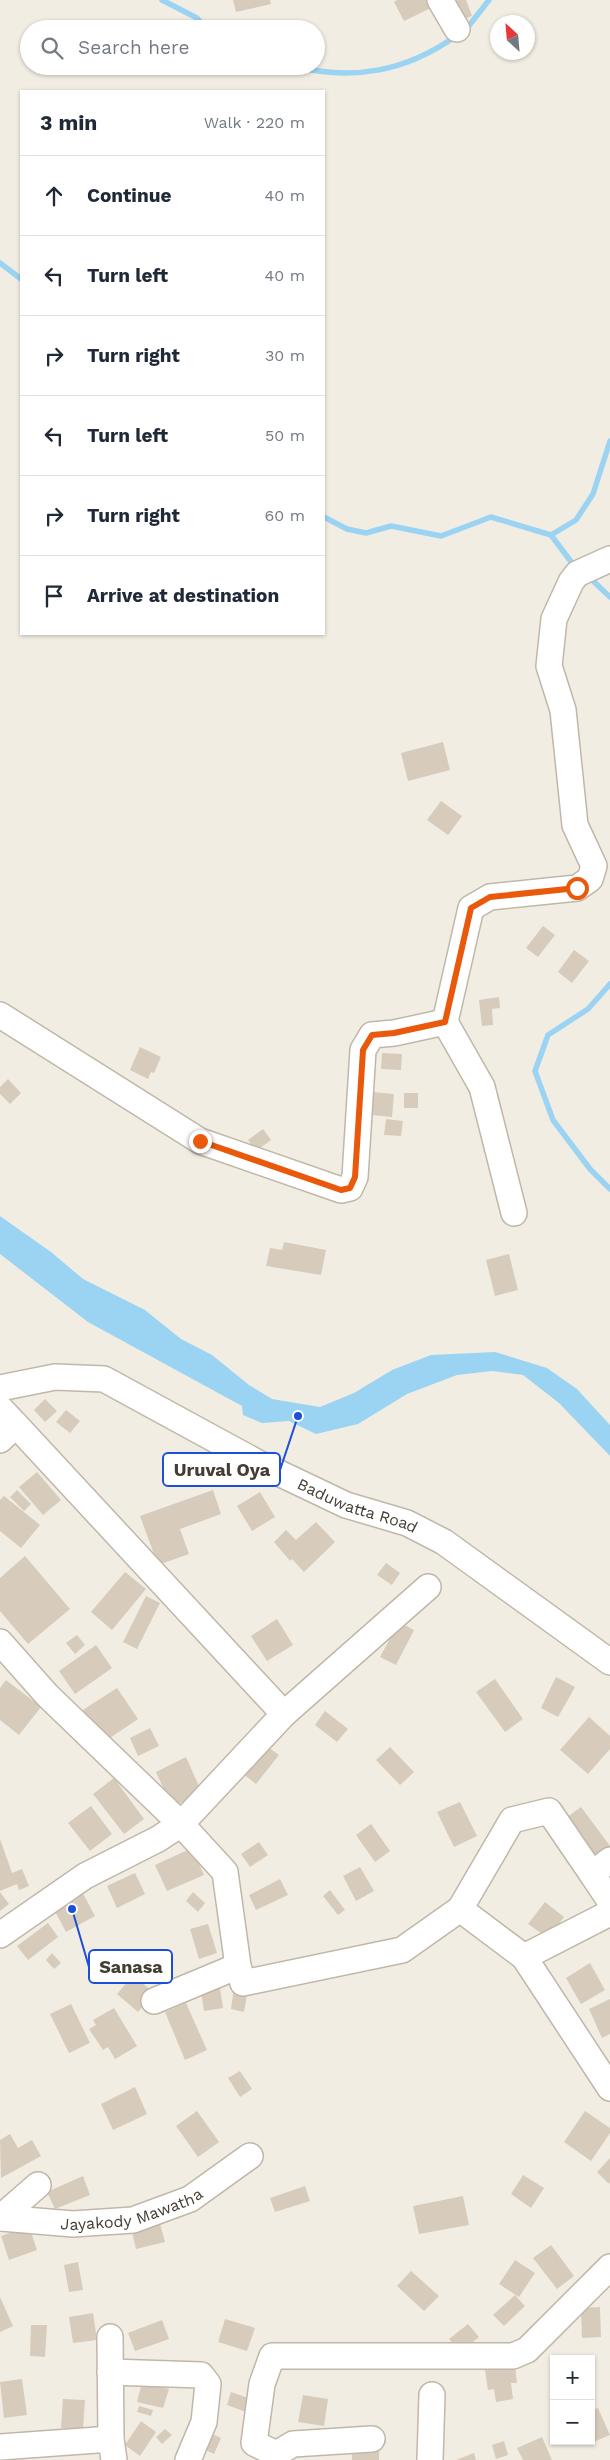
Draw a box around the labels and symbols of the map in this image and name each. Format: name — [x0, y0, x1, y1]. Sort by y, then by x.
north arrow — [490, 15, 535, 60]
route start — [566, 877, 589, 900]
route end — [189, 1130, 212, 1153]
callout: Uruval Oya — [163, 1453, 280, 1486]
text: Uruval Oya — [174, 1459, 271, 1480]
street label: Baduwatta Road — [294, 1474, 421, 1536]
callout: Sanasa — [89, 1950, 172, 1983]
text: Sanasa — [99, 1956, 163, 1977]
street label: Jayakody Mawatha — [60, 2184, 206, 2234]

